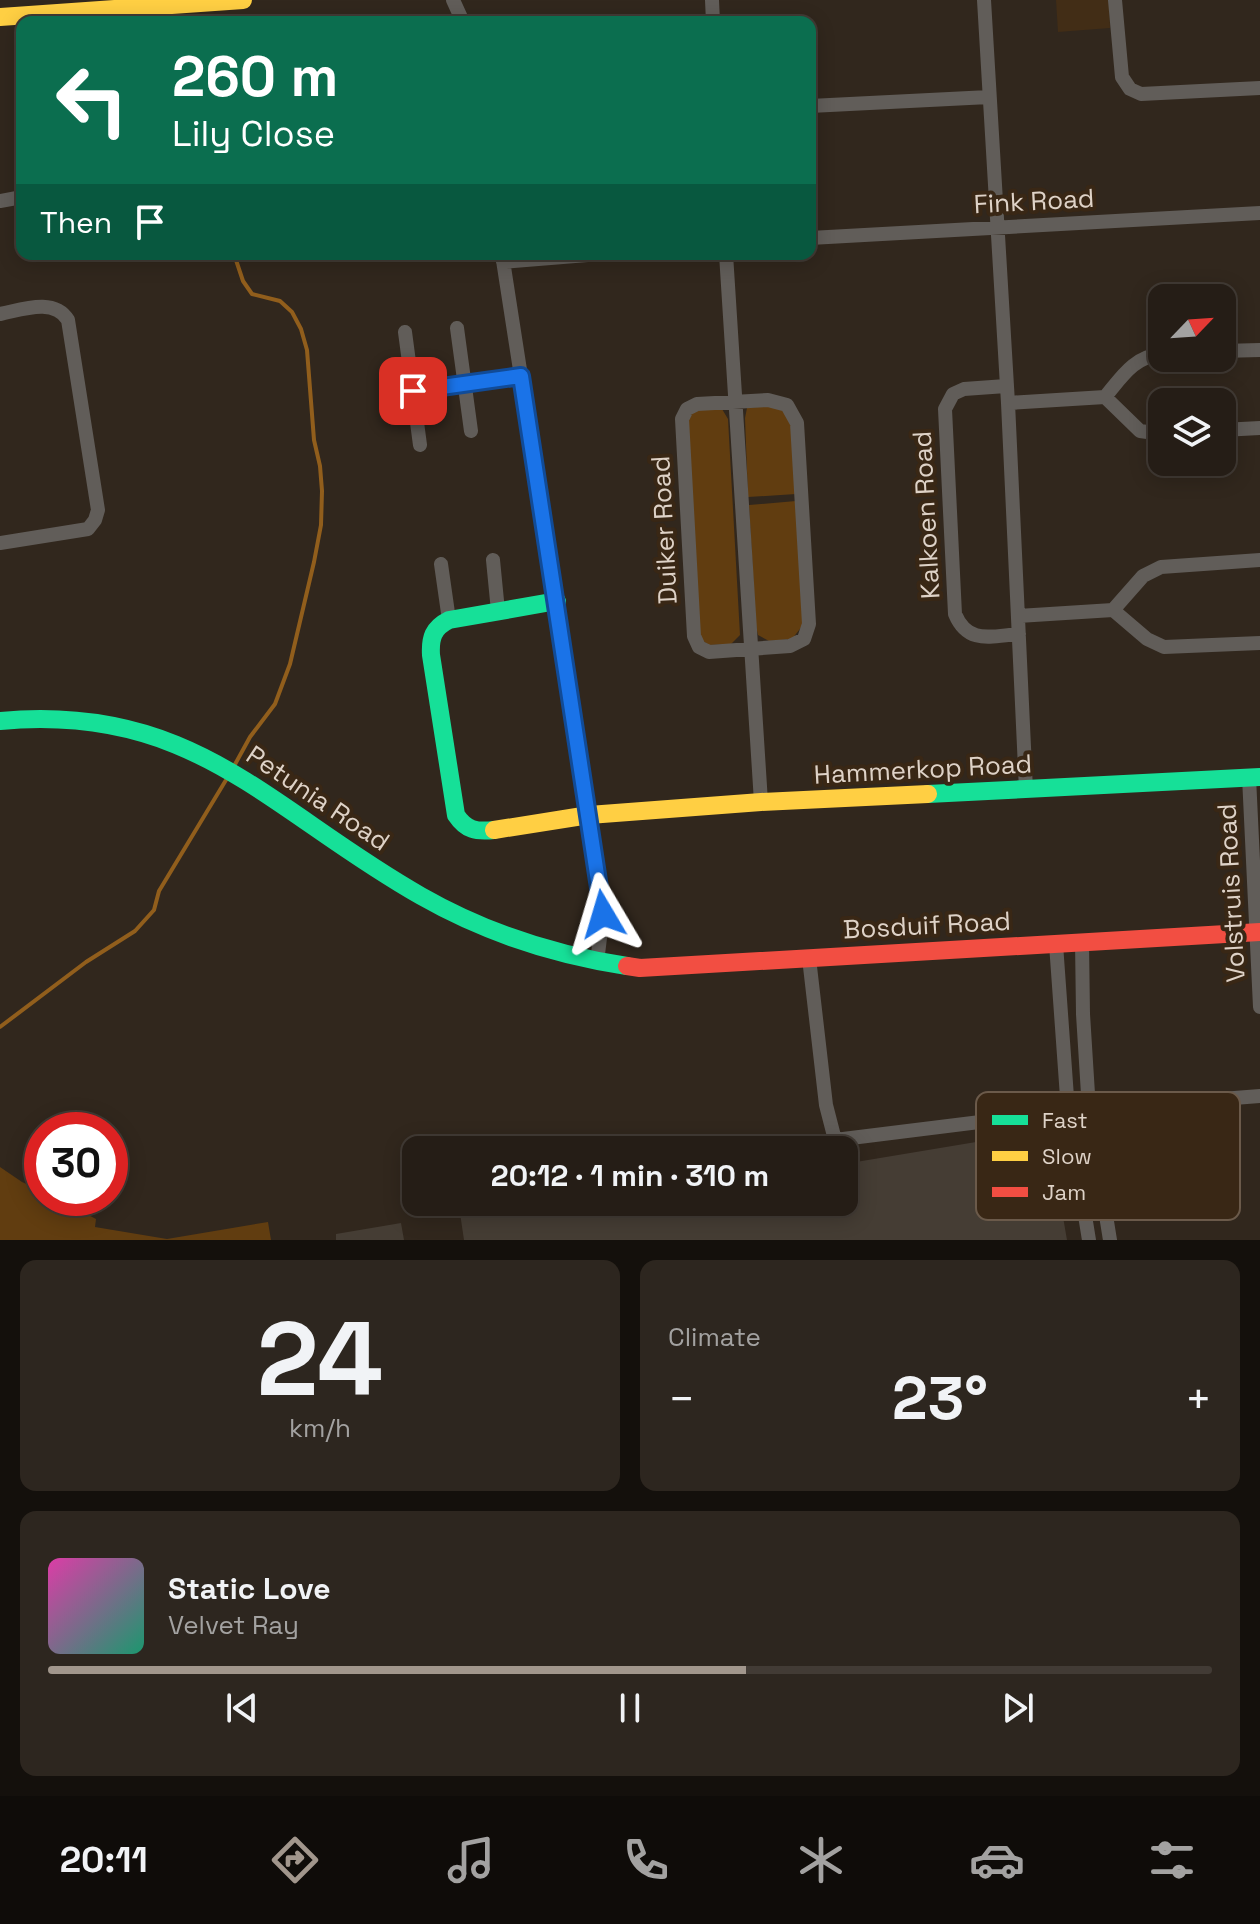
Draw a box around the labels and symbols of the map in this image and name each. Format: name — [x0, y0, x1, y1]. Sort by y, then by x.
street label: Fink Road — [973, 181, 1095, 221]
north arrow — [1148, 284, 1236, 372]
pin — [379, 357, 447, 425]
street label: Kalkoen Road — [905, 430, 947, 600]
street label: Duiker Road — [643, 455, 685, 605]
street label: Petunia Road — [240, 738, 396, 858]
street label: Hammerkop Road — [813, 746, 1033, 792]
street label: Volstruis Road — [1209, 803, 1253, 983]
position arrow — [561, 872, 645, 956]
street label: Bosduif Road — [842, 904, 1012, 946]
legend — [976, 1092, 1240, 1220]
text: Fast — [1042, 1106, 1088, 1134]
speed limit sign: 30 — [24, 1112, 128, 1216]
text: Slow — [1042, 1142, 1092, 1170]
text: Jam — [1042, 1178, 1086, 1206]

